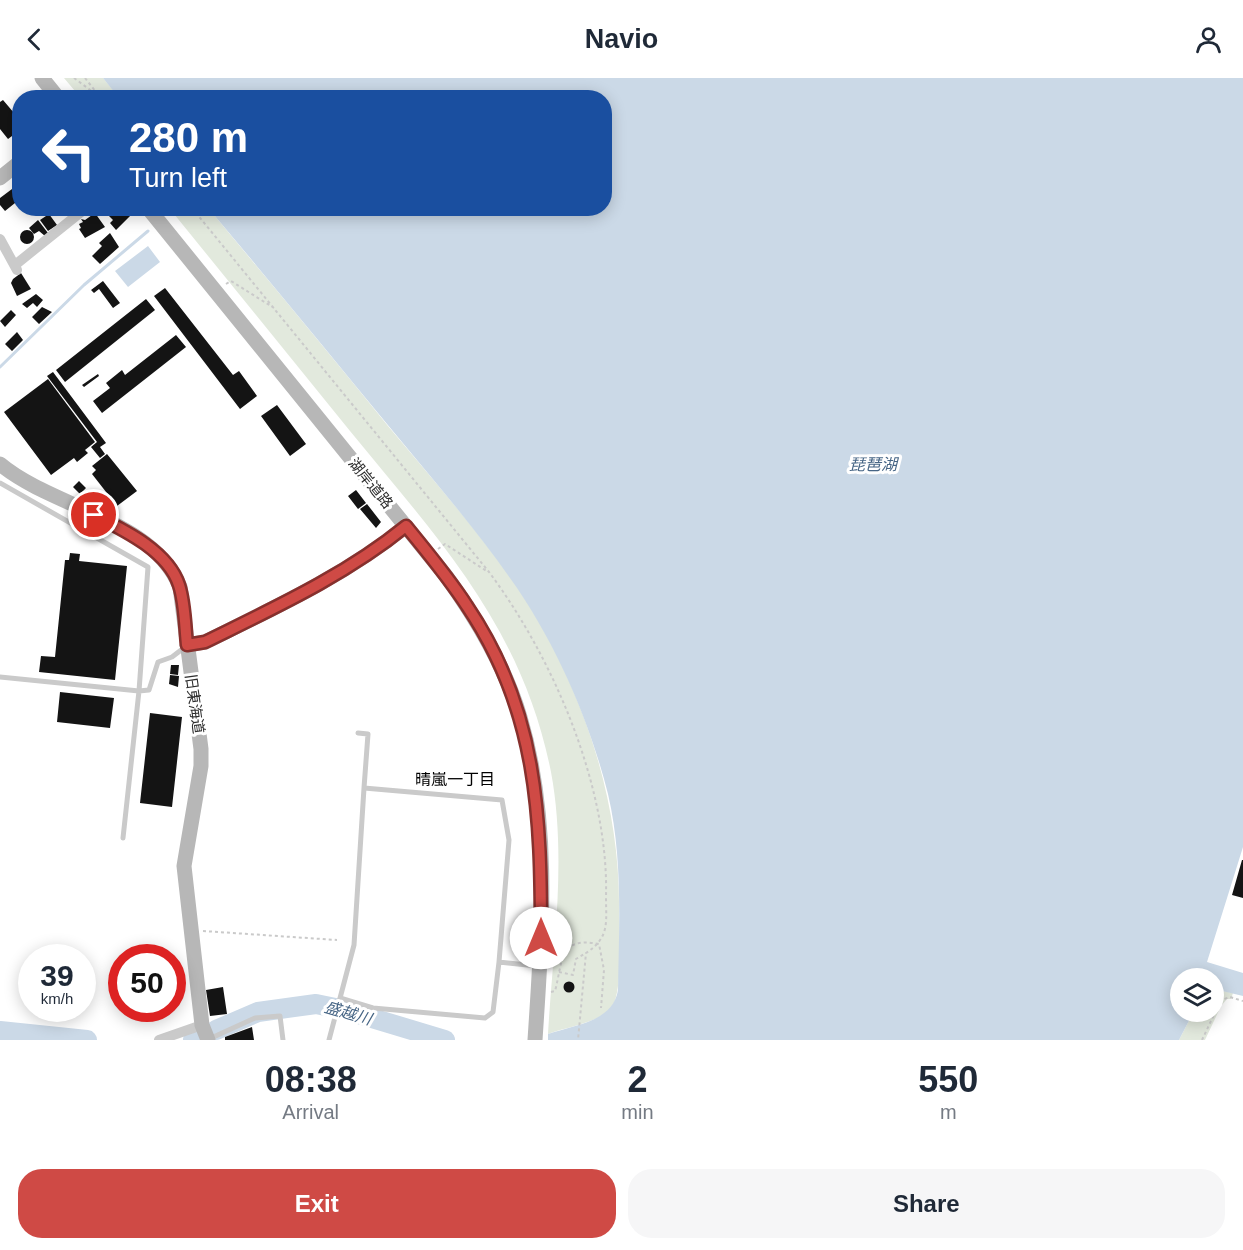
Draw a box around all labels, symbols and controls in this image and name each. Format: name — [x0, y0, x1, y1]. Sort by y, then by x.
icon: back — [18, 23, 51, 56]
icon: person — [1192, 23, 1225, 56]
text: Navio — [585, 24, 658, 54]
icon: left — [30, 114, 108, 192]
text: 280 m — [129, 114, 248, 161]
text: Turn left — [129, 163, 227, 193]
street label: 湖岸道路 — [346, 454, 396, 512]
water label: 琵琶湖 — [849, 456, 900, 473]
pin — [68, 489, 119, 540]
icon: arrive — [77, 498, 110, 531]
street label: 旧東海道 — [182, 673, 208, 735]
district label: 晴嵐一丁目 — [415, 771, 495, 788]
position arrow — [509, 906, 573, 970]
speed limit sign: 50 — [108, 944, 186, 1022]
text: 39 — [40, 959, 74, 992]
map controls — [1170, 968, 1224, 1022]
button: layers — [1170, 968, 1224, 1022]
text: km/h — [41, 990, 73, 1007]
water label: 盛越川 — [323, 998, 375, 1028]
text: 08:38 — [265, 1059, 357, 1100]
text: 2 — [627, 1059, 647, 1100]
text: 550 — [918, 1059, 978, 1100]
text: Arrival — [282, 1101, 339, 1123]
text: min — [621, 1101, 654, 1123]
text: m — [940, 1101, 957, 1123]
button: Exit — [18, 1169, 616, 1238]
button: Share — [628, 1169, 1225, 1238]

